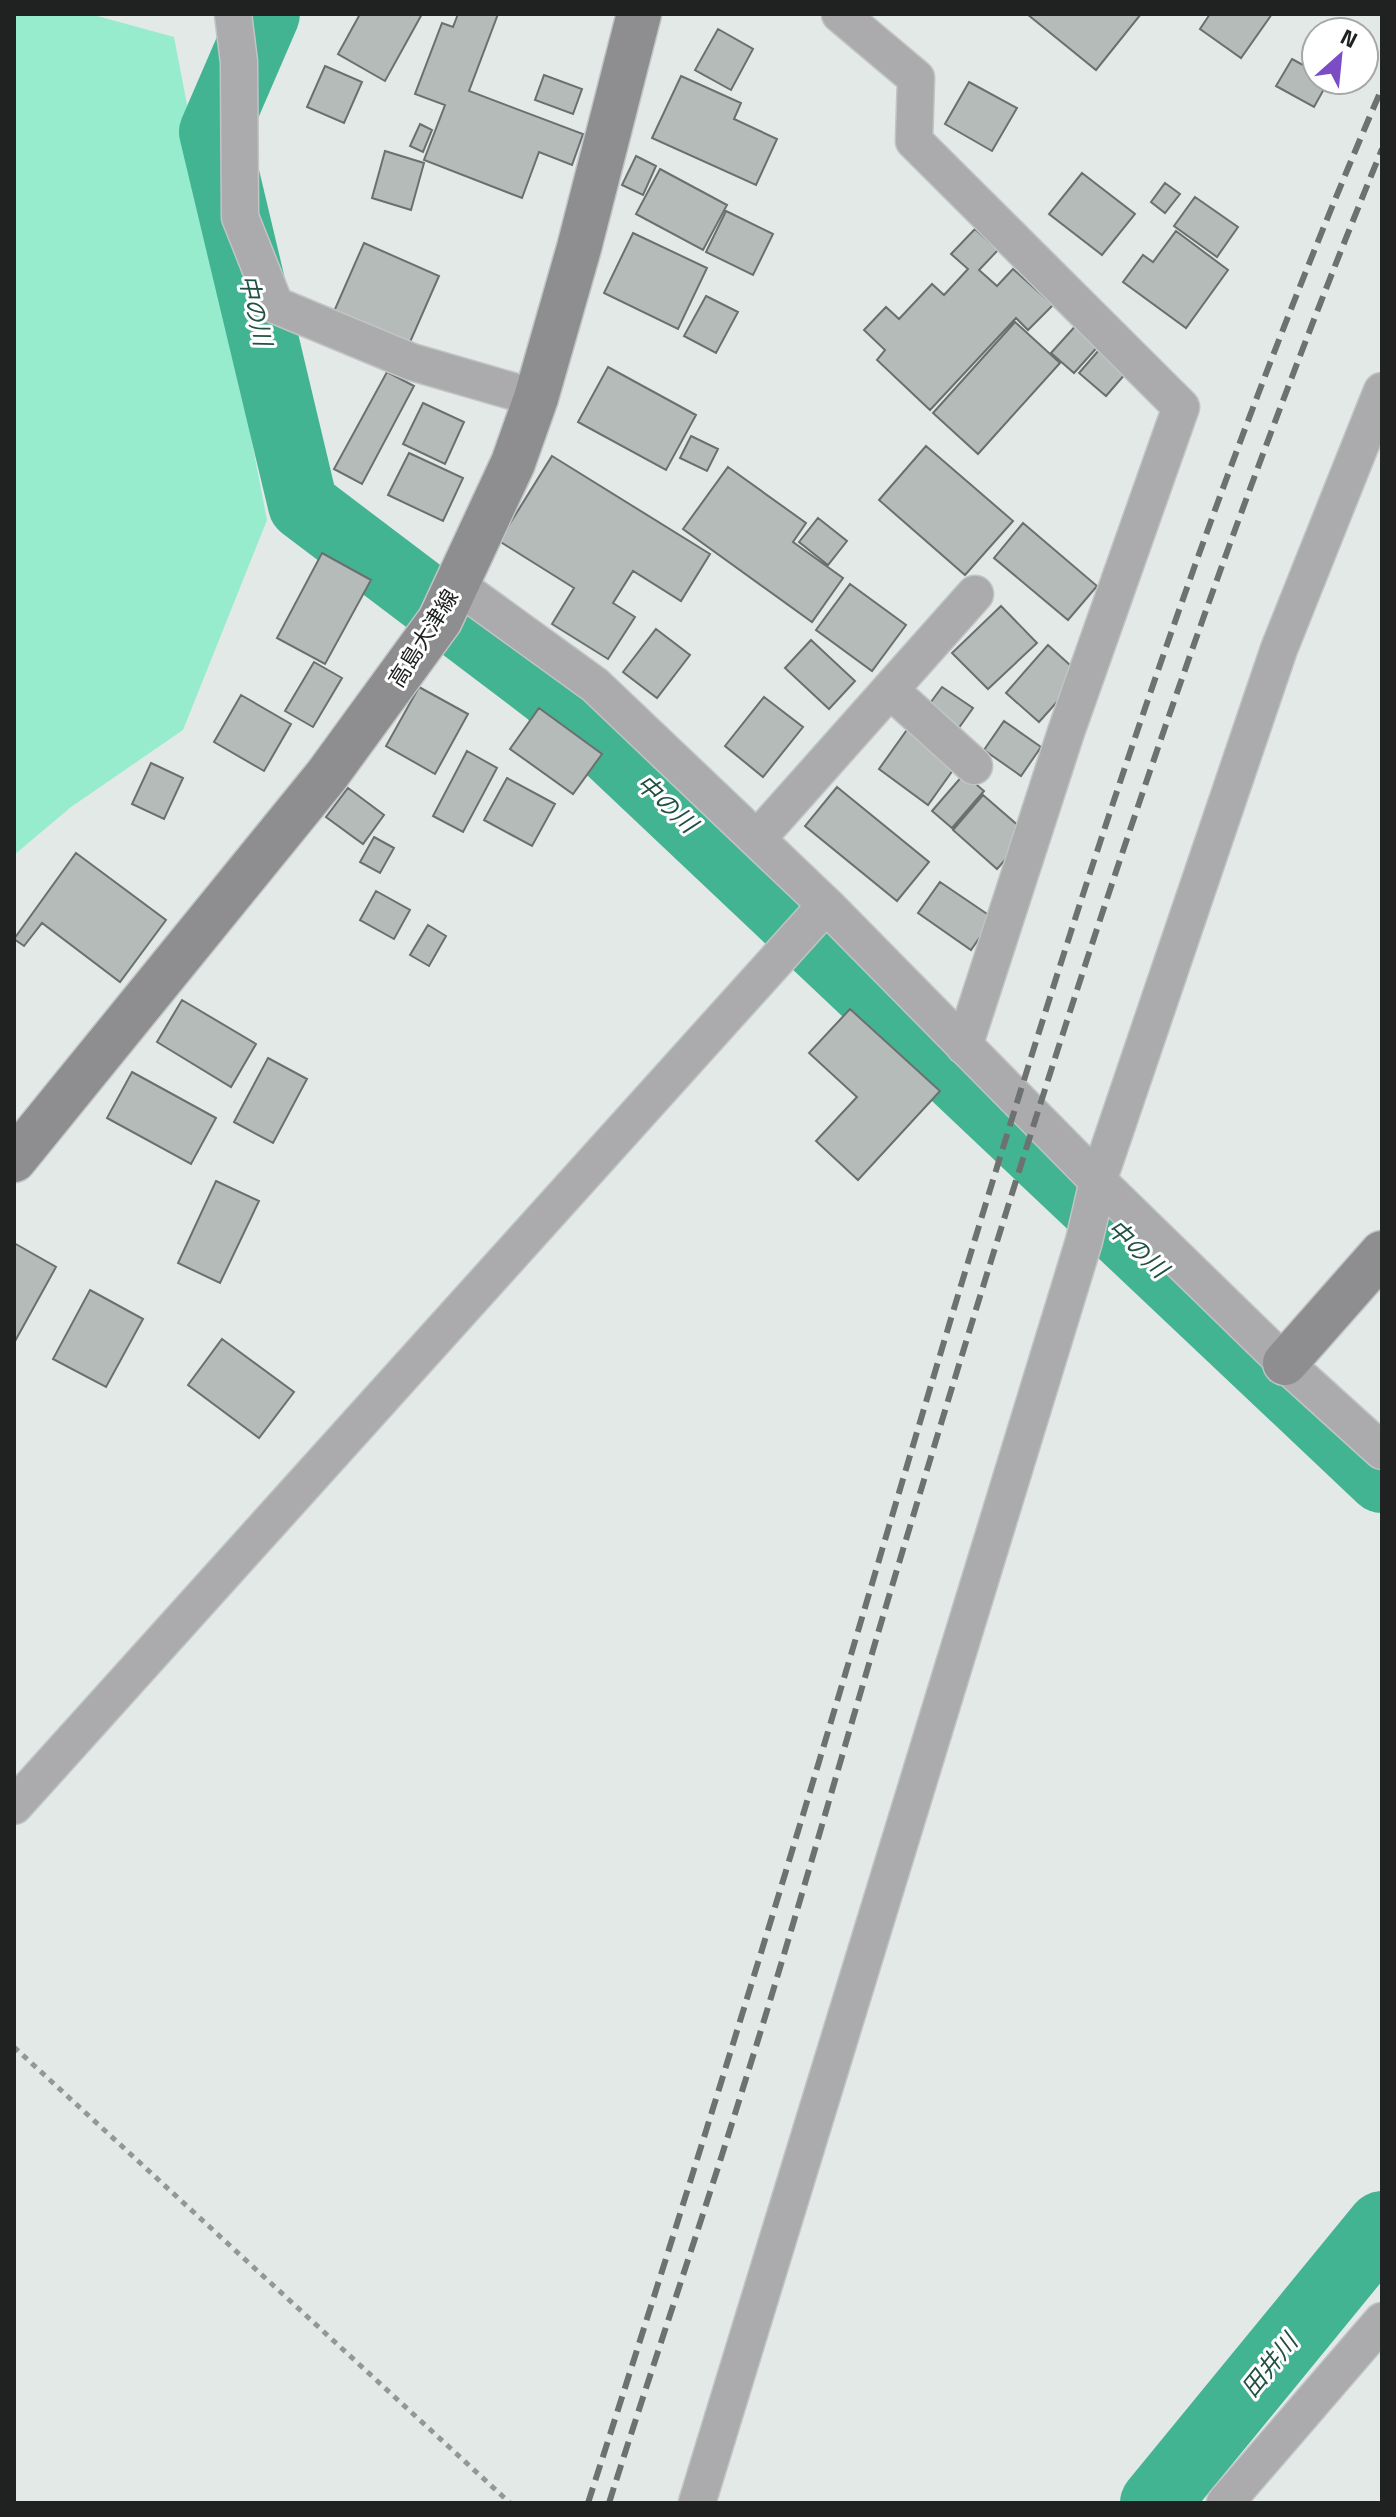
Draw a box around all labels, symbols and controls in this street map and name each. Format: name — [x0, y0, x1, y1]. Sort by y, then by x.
north arrow — [1300, 16, 1380, 96]
text: N — [1335, 20, 1364, 57]
water label: 中の川 — [230, 271, 282, 352]
street label: 高島大津線 — [379, 582, 467, 694]
water label: 中の川 — [628, 765, 708, 843]
water label: 中の川 — [1099, 1210, 1179, 1288]
water label: 田井川 — [1232, 2323, 1308, 2404]

